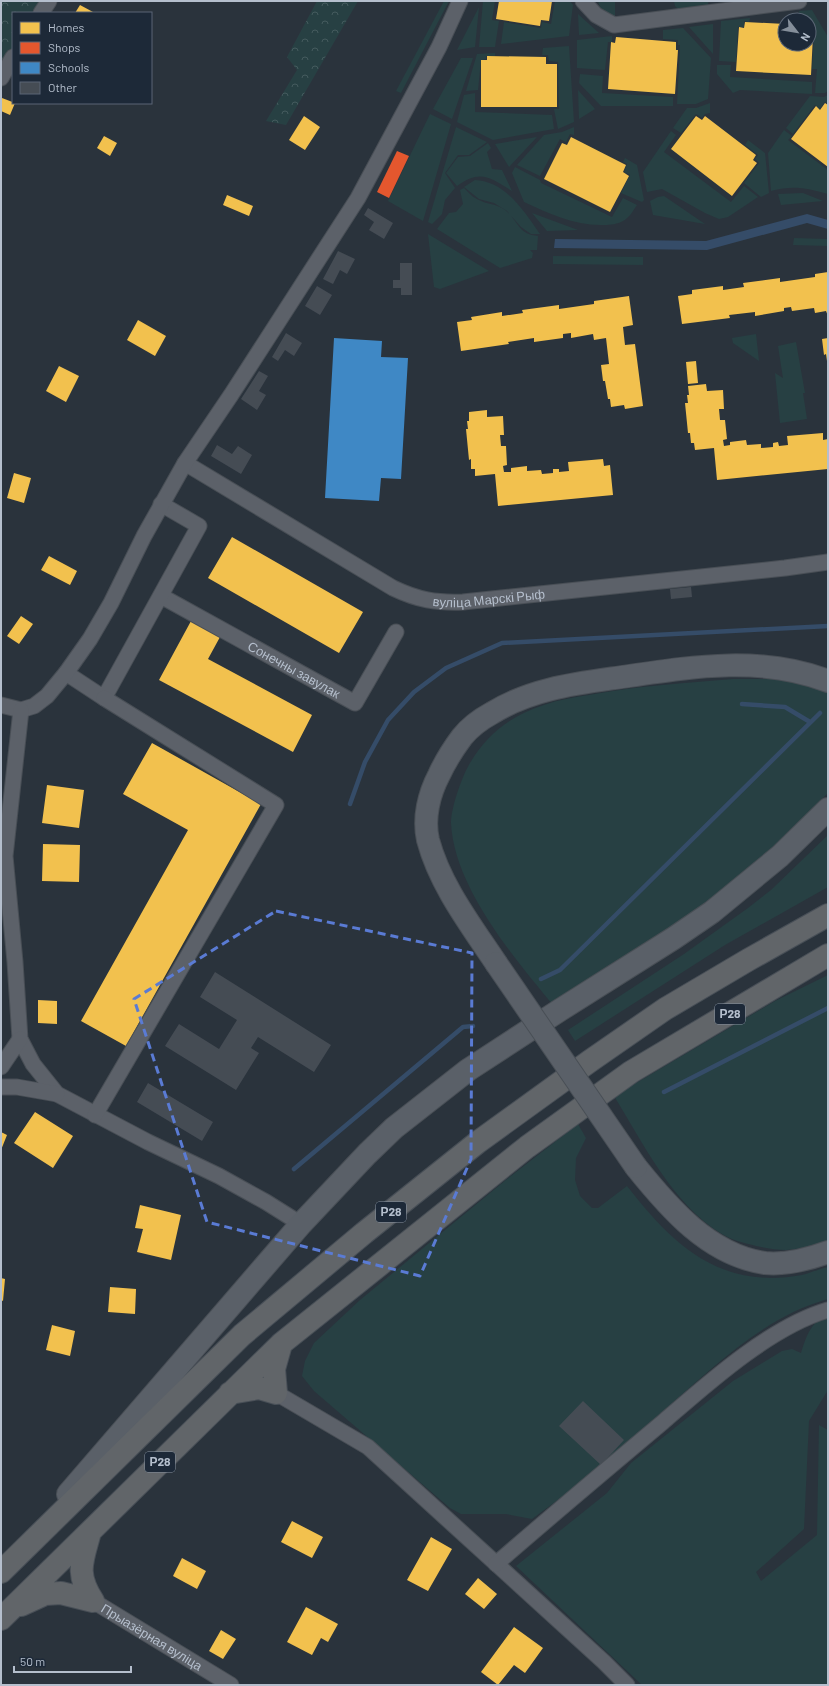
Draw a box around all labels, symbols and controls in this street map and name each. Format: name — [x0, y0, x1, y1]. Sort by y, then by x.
legend — [12, 12, 152, 104]
north arrow — [777, 12, 817, 52]
text: Homes — [48, 20, 85, 34]
text: N — [799, 31, 813, 44]
text: Shops — [48, 40, 81, 54]
text: Schools — [48, 60, 89, 74]
text: Other — [48, 80, 78, 94]
street label: вуліца Марскі Рыф — [432, 585, 546, 610]
street label: Сонечны завулак — [245, 638, 343, 701]
road number: Р28 — [715, 1004, 745, 1024]
road number: Р28 — [376, 1202, 406, 1222]
road number: Р28 — [145, 1452, 175, 1472]
street label: Прыазёрная вуліца — [98, 1600, 206, 1674]
scale bar — [14, 1648, 131, 1674]
text: 50 m — [20, 1654, 45, 1668]

